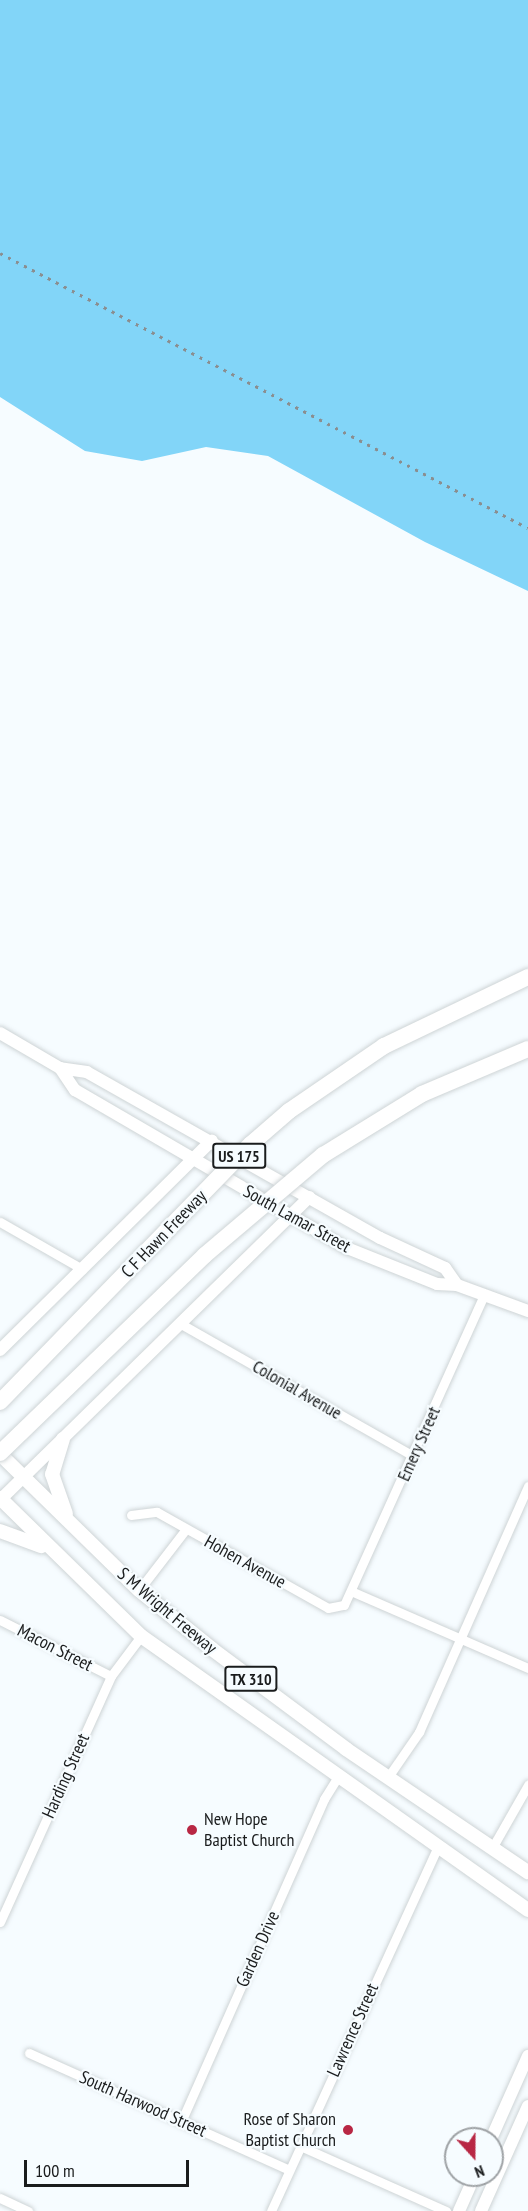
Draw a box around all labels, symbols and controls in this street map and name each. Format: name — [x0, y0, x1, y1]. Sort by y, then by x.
road number: US 175 — [212, 1143, 266, 1169]
street label: South Lamar Street — [240, 1181, 354, 1257]
street label: C F Hawn Freeway — [117, 1185, 211, 1283]
street label: Colonial Avenue — [248, 1356, 346, 1424]
street label: Emery Street — [393, 1403, 445, 1485]
street label: Hohen Avenue — [200, 1531, 290, 1593]
street label: S M Wright Freeway — [113, 1563, 221, 1659]
street label: Macon Street — [14, 1620, 96, 1676]
road number: TX 310 — [224, 1666, 278, 1692]
street label: Harding Street — [38, 1730, 94, 1822]
place label: New Hope Baptist Church — [204, 1809, 294, 1852]
marker: New Hope Baptist Church — [185, 1823, 199, 1837]
street label: Garden Drive — [232, 1908, 284, 1990]
street label: Lawrence Street — [323, 1980, 383, 2080]
street label: South Harwood Street — [76, 2066, 210, 2142]
place label: Rose of Sharon Baptist Church — [243, 2109, 336, 2152]
marker: Rose of Sharon Baptist Church — [341, 2123, 355, 2137]
north arrow — [444, 2127, 504, 2187]
scale bar — [27, 2148, 192, 2186]
text: 100 m — [35, 2159, 75, 2182]
text: N — [472, 2161, 487, 2183]

